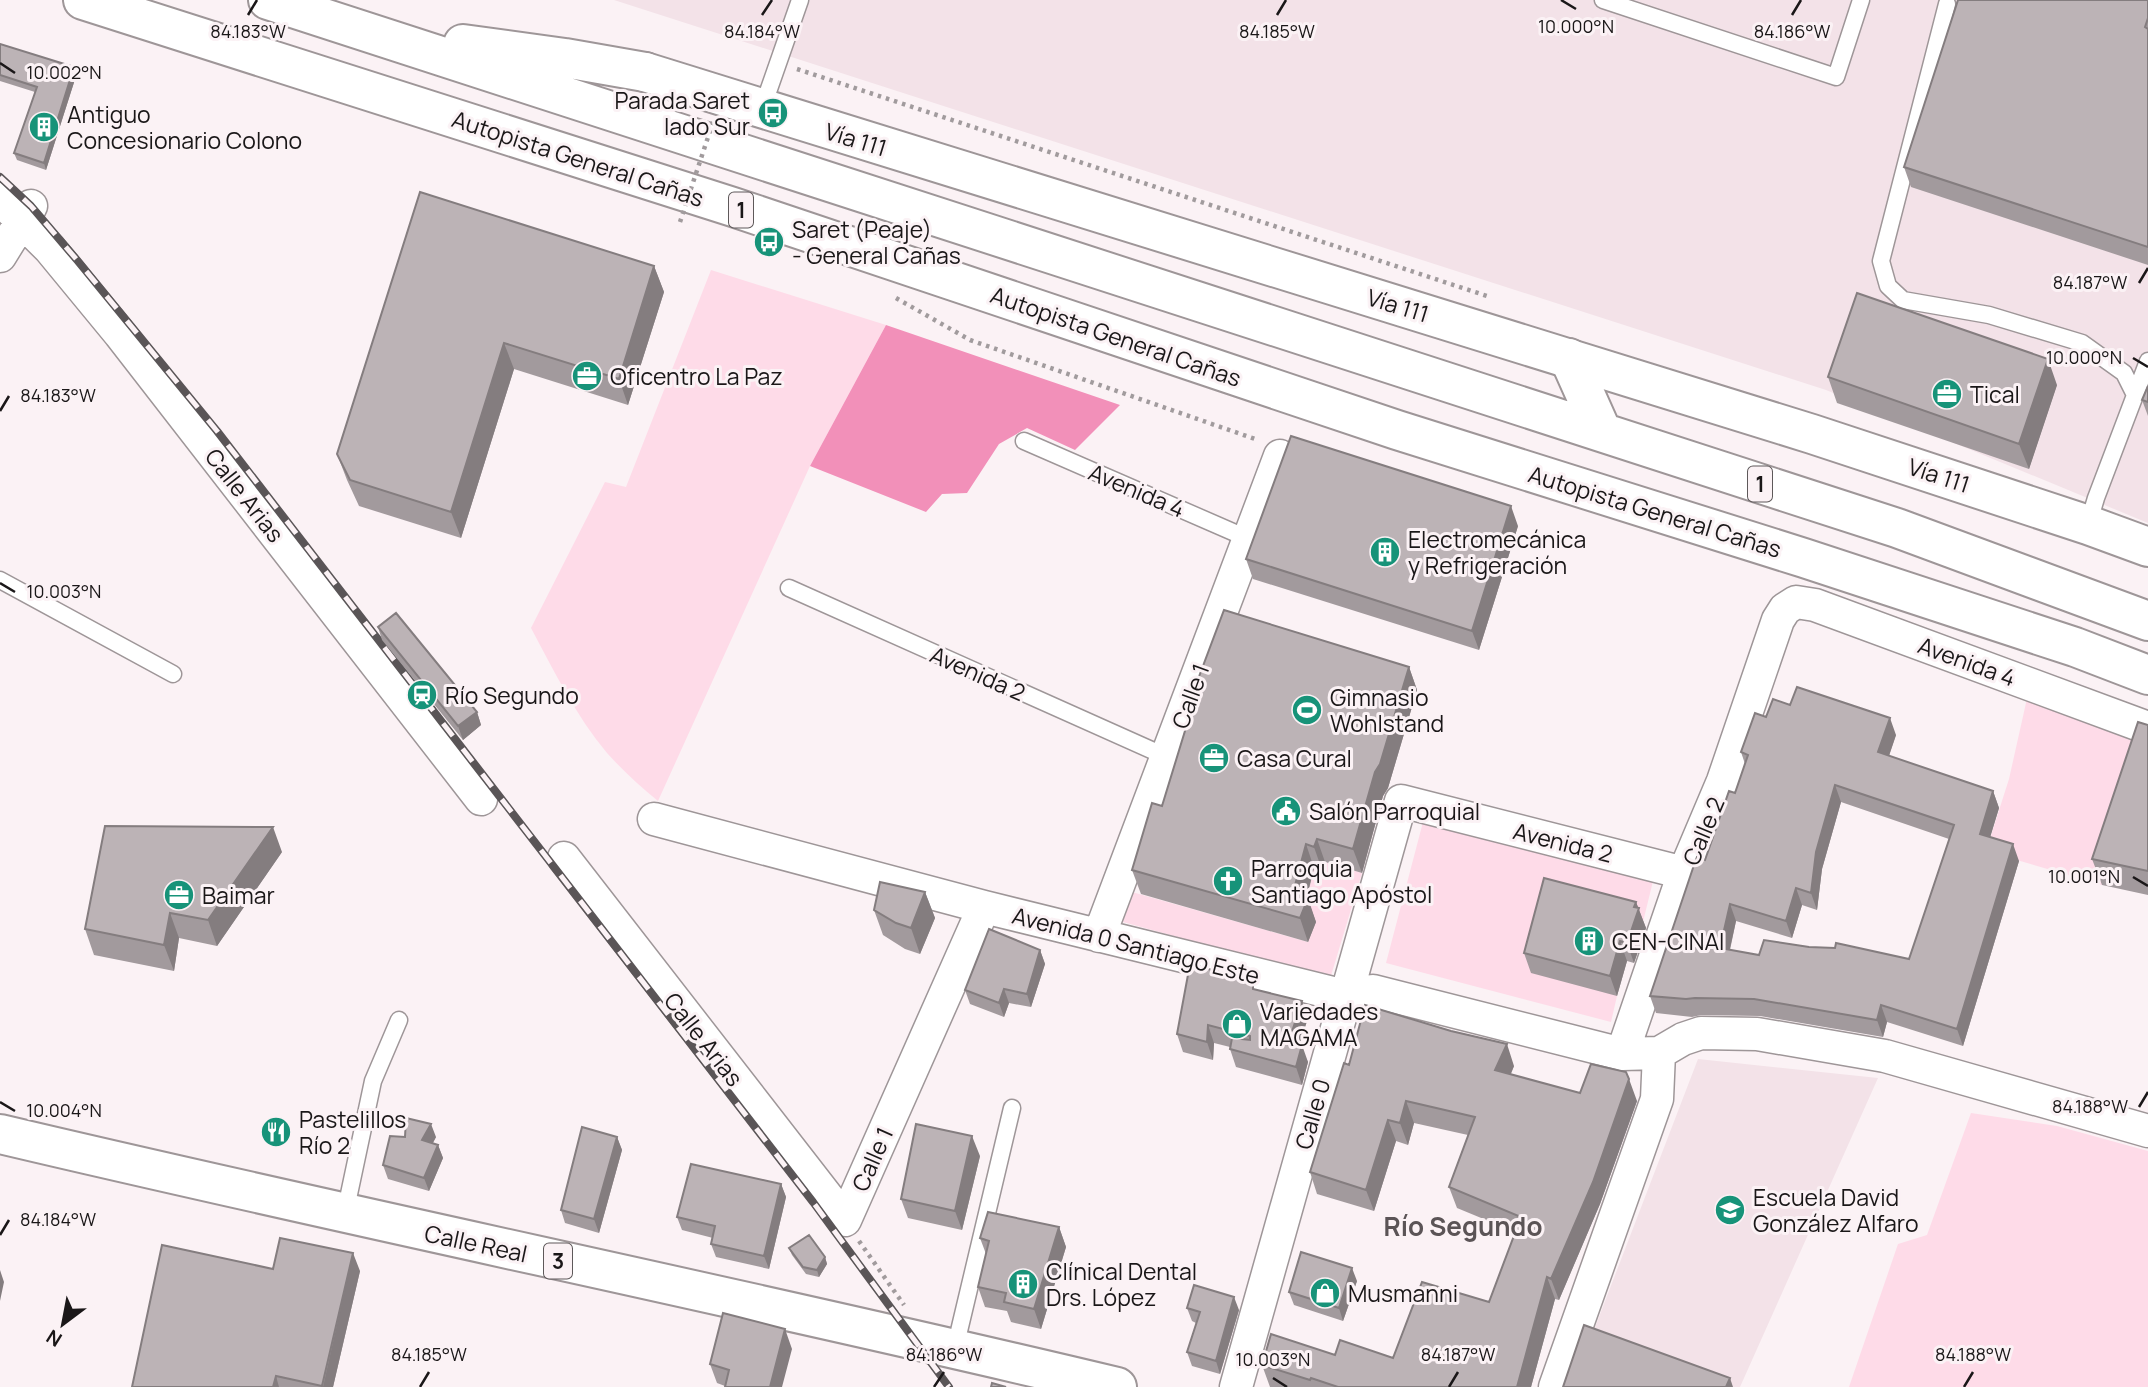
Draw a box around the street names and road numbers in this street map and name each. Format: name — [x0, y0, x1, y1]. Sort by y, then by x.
street label: Autopista General Cañas — [448, 102, 708, 214]
street label: Vía 111 — [821, 114, 891, 164]
road number: 1 — [729, 192, 753, 228]
street label: Autopista General Cañas — [986, 278, 1246, 394]
street label: Vía 111 — [1363, 280, 1433, 330]
street label: Calle Arias — [198, 441, 292, 549]
street label: Vía 111 — [1904, 450, 1974, 500]
street label: Avenida 4 — [1084, 455, 1190, 525]
street label: Autopista General Cañas — [1525, 457, 1785, 565]
road number: 1 — [1748, 466, 1772, 502]
street label: Avenida 4 — [1914, 629, 2020, 693]
street label: Avenida 2 — [925, 638, 1031, 708]
street label: Calle 1 — [1164, 659, 1216, 733]
street label: Calle 2 — [1674, 792, 1732, 870]
street label: Avenida 2 — [1510, 814, 1616, 870]
street label: Avenida 0 Santiago Este — [1009, 899, 1263, 991]
street label: Calle Arias — [657, 985, 751, 1093]
street label: Calle 0 — [1287, 1075, 1337, 1153]
street label: Calle 1 — [844, 1122, 900, 1196]
street label: Calle Real — [422, 1217, 530, 1269]
road number: 3 — [544, 1244, 572, 1278]

